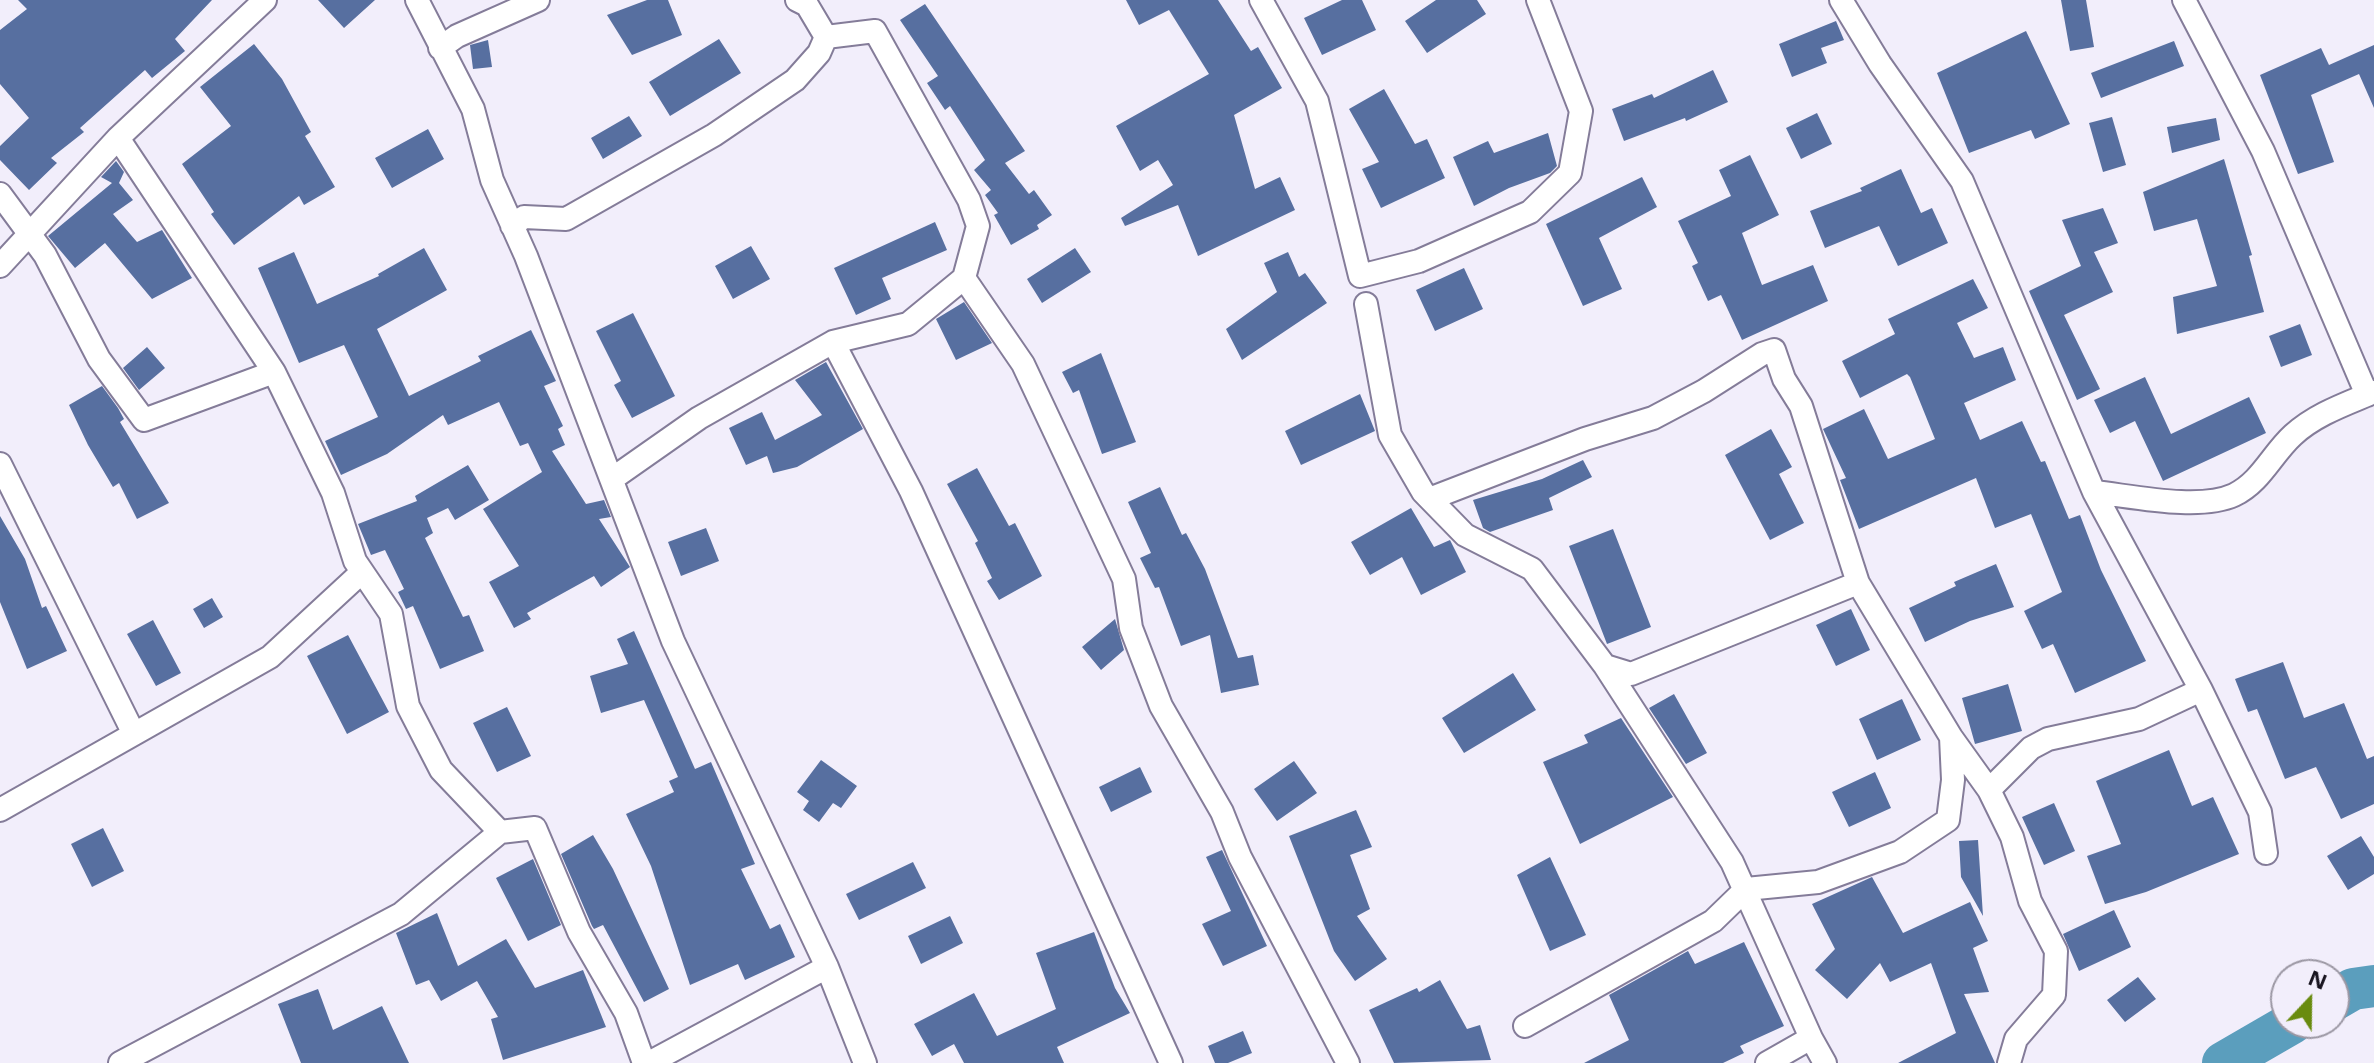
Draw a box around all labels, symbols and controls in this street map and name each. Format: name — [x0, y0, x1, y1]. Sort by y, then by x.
north arrow — [2270, 959, 2350, 1039]
text: N — [2304, 961, 2332, 996]

